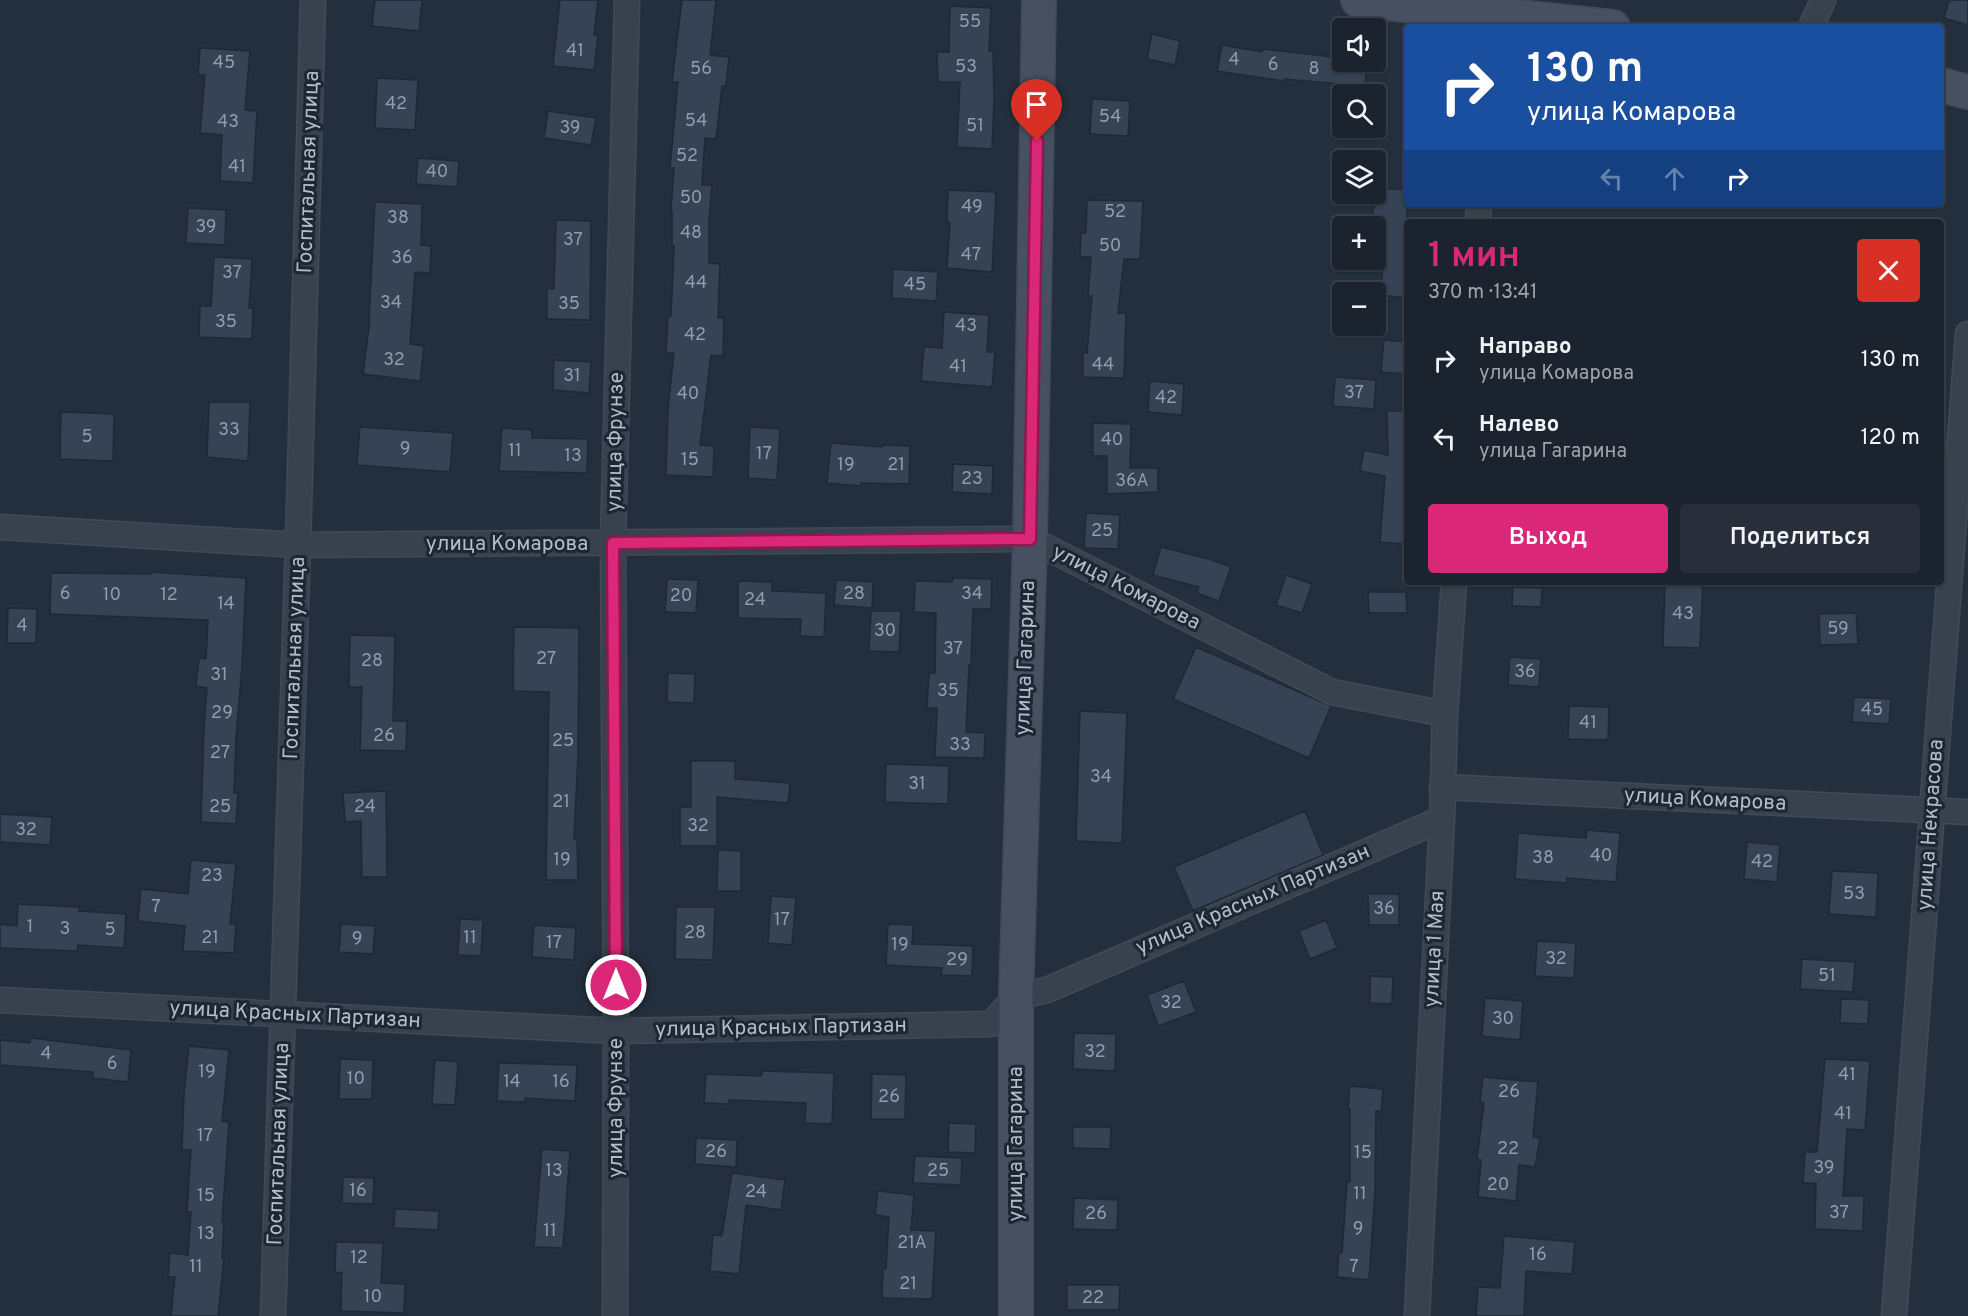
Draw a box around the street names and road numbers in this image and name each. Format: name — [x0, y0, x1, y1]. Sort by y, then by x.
street label: Госпитальная улица — [292, 70, 326, 274]
street label: улица Фрунзе — [601, 372, 631, 512]
street label: улица Комарова — [426, 531, 588, 558]
street label: улица Комарова — [1047, 539, 1205, 637]
street label: Госпитальная улица — [278, 556, 312, 760]
street label: улица Гагарина — [1010, 580, 1042, 736]
street label: улица Некрасова — [1912, 738, 1950, 912]
street label: улица Комарова — [1623, 782, 1787, 818]
street label: улица Красных Партизан — [1132, 838, 1374, 962]
street label: улица 1 Мая — [1418, 890, 1452, 1008]
street label: улица Красных Партизан — [169, 995, 421, 1035]
street label: улица Красных Партизан — [655, 1012, 907, 1044]
street label: улица Фрунзе — [603, 1038, 630, 1178]
street label: Госпитальная улица — [262, 1042, 296, 1246]
street label: улица Гагарина — [1003, 1066, 1030, 1222]

